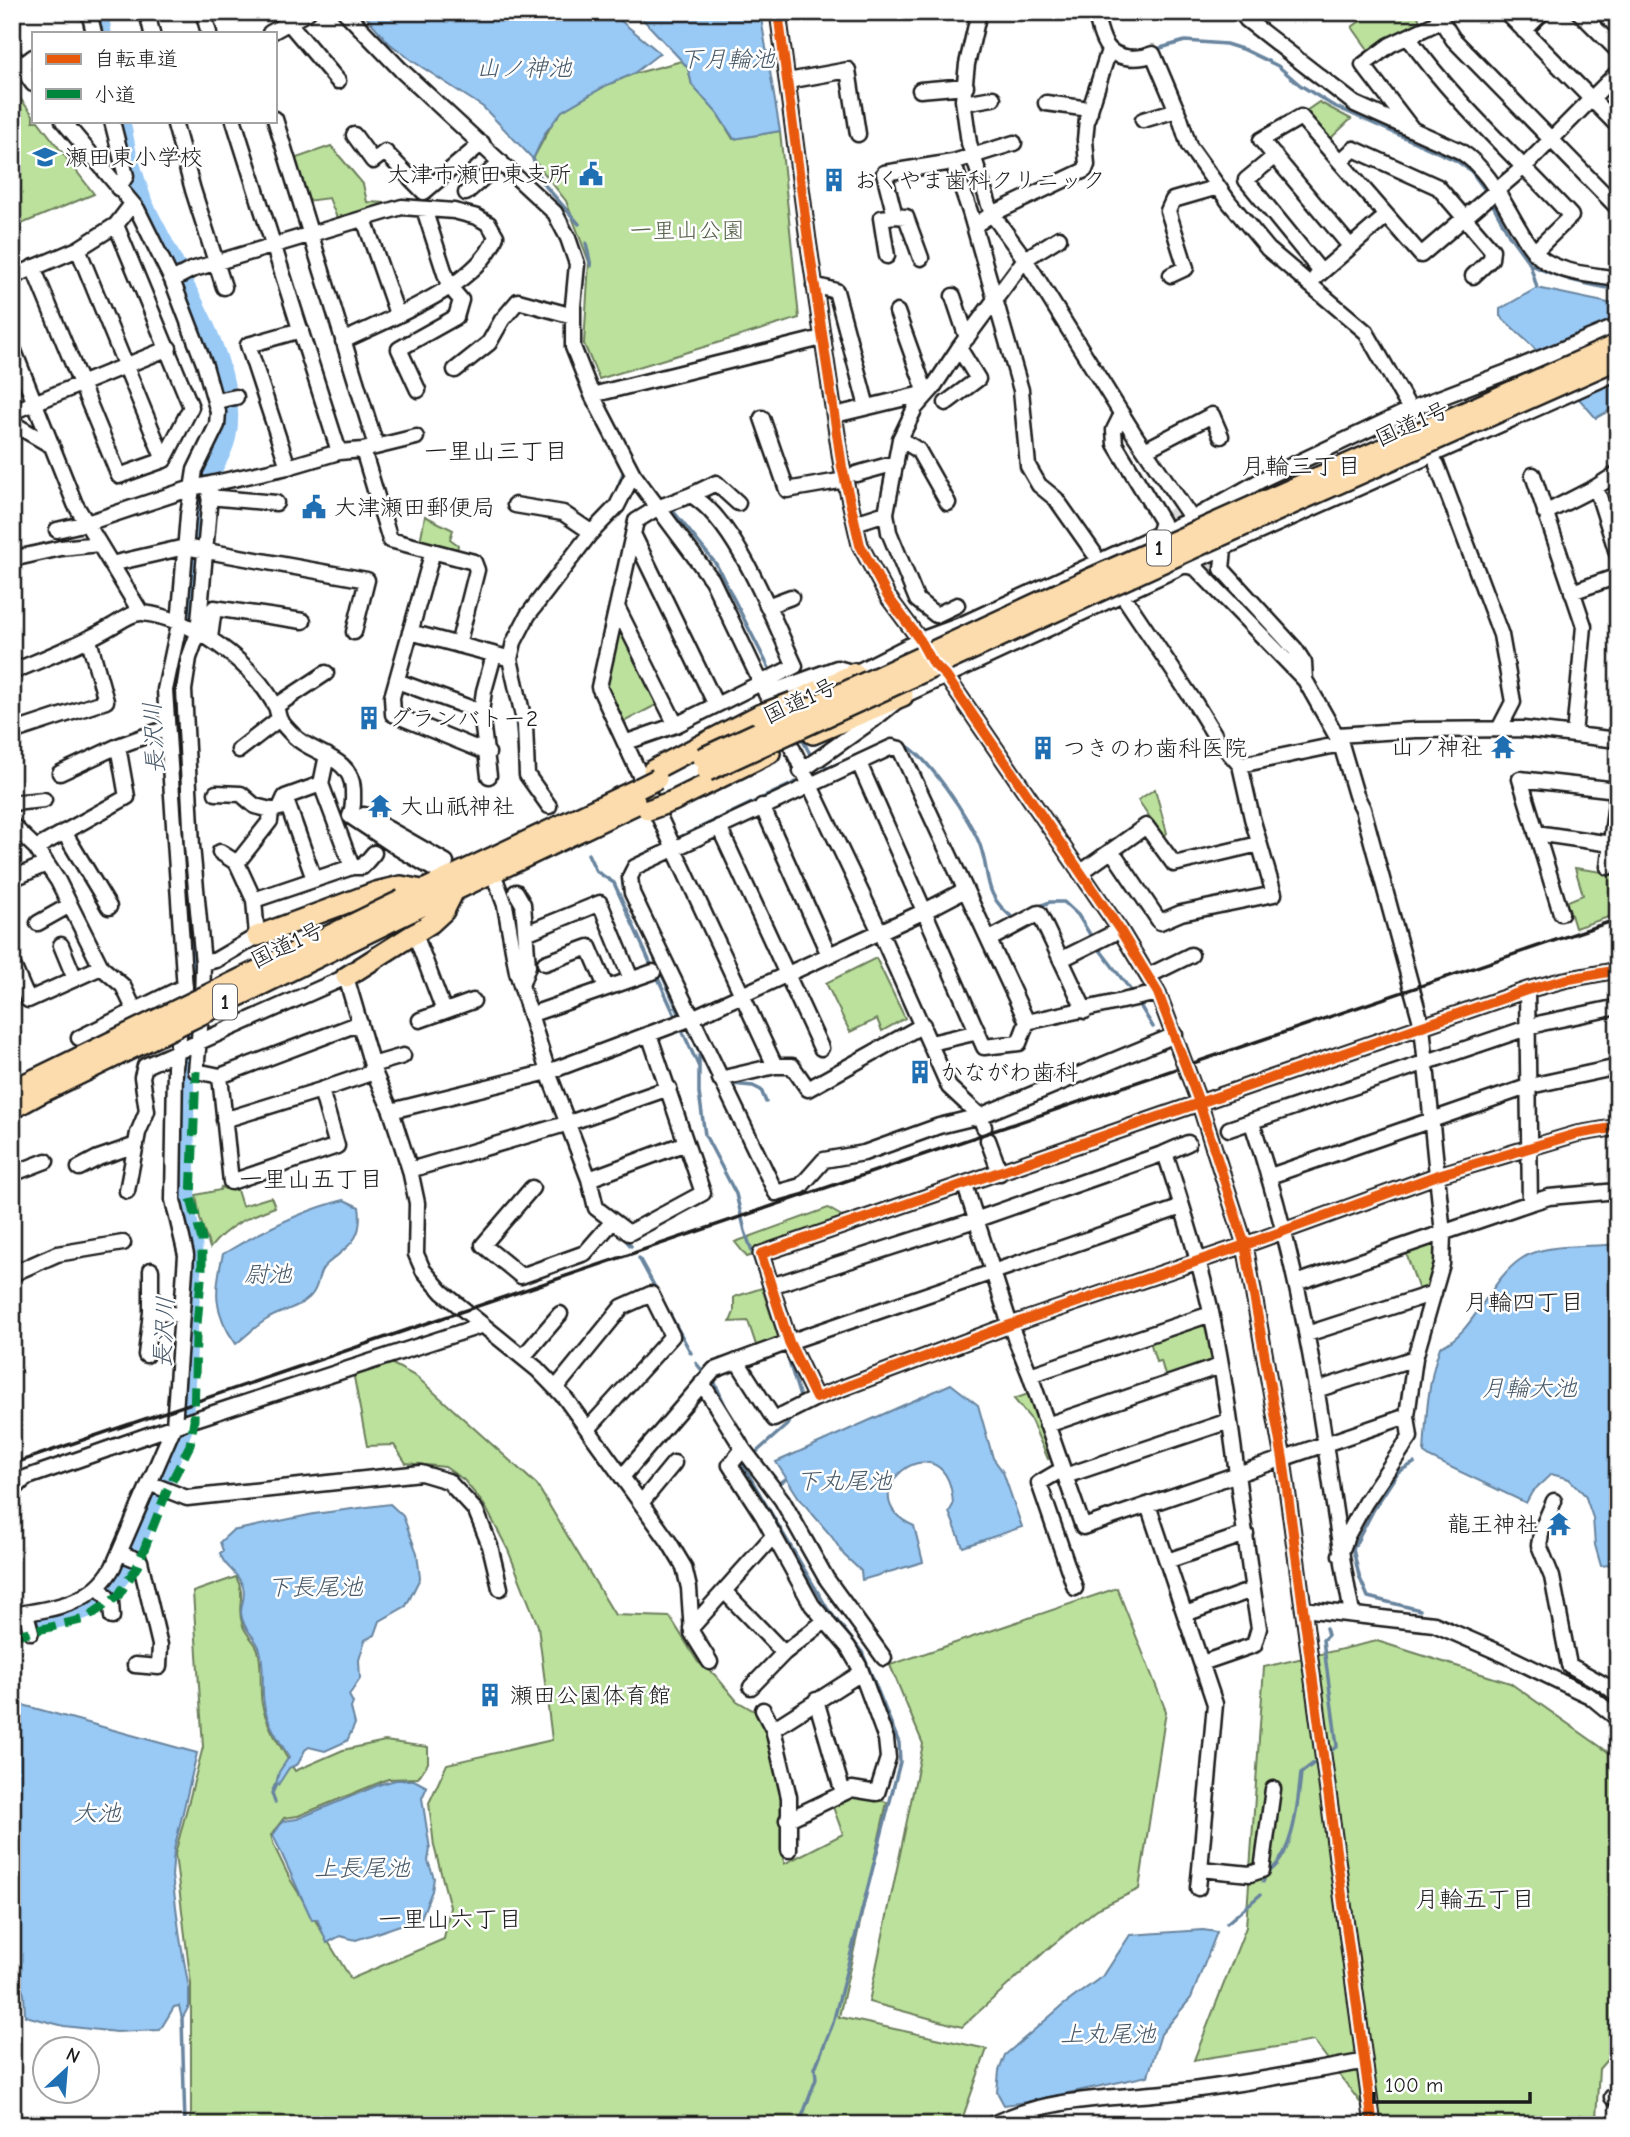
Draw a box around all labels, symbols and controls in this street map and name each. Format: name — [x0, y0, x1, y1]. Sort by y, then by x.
legend — [32, 32, 276, 122]
water label: 下月輪池 — [679, 45, 776, 73]
text: 自転車道 — [94, 47, 178, 71]
water label: 山ノ神池 — [476, 54, 573, 82]
text: 小道 — [94, 83, 136, 107]
school or university icon: 瀬田東小学校 — [31, 143, 59, 171]
place label: 瀬田東小学校 — [65, 144, 203, 171]
public building icon: 大津市瀬田東支所 — [577, 160, 605, 188]
place label: 大津市瀬田東支所 — [387, 161, 571, 188]
building icon: おくやま歯科クリニック — [820, 166, 848, 194]
place label: おくやま歯科クリニック — [854, 167, 1105, 194]
park label: 一里山公園 — [630, 217, 745, 244]
street label: 国道1号 — [1371, 396, 1453, 452]
district label: 一里山三丁目 — [424, 437, 568, 465]
district label: 月輪三丁目 — [1241, 452, 1361, 480]
public building icon: 大津瀬田郵便局 — [300, 493, 328, 521]
place label: 大津瀬田郵便局 — [334, 494, 495, 521]
road number: 1 — [1147, 530, 1171, 566]
street label: 国道1号 — [759, 672, 841, 730]
water label: 長沢川 — [138, 701, 170, 775]
building icon: グランバトー2 — [355, 704, 383, 732]
place label: グランバトー2 — [389, 705, 538, 732]
temple icon: 山ノ神社 — [1489, 733, 1517, 761]
building icon: つきのわ歯科医院 — [1029, 734, 1057, 762]
place label: 山ノ神社 — [1391, 734, 1483, 761]
place label: つきのわ歯科医院 — [1063, 735, 1247, 762]
temple icon: 大山祇神社 — [366, 792, 394, 820]
place label: 大山祇神社 — [400, 793, 515, 820]
street label: 国道1号 — [246, 916, 328, 974]
road number: 1 — [213, 984, 237, 1020]
building icon: かながわ歯科 — [906, 1058, 934, 1086]
place label: かながわ歯科 — [940, 1059, 1078, 1086]
district label: 一里山五丁目 — [239, 1165, 383, 1193]
water label: 尉池 — [244, 1260, 293, 1288]
district label: 月輪四丁目 — [1464, 1288, 1584, 1316]
water label: 長沢川 — [148, 1295, 180, 1369]
water label: 月輪大池 — [1481, 1374, 1578, 1402]
water label: 下丸尾池 — [796, 1467, 893, 1495]
temple icon: 龍王神社 — [1545, 1510, 1573, 1538]
place label: 龍王神社 — [1447, 1511, 1539, 1538]
water label: 下長尾池 — [267, 1573, 364, 1601]
building icon: 瀬田公園体育館 — [476, 1681, 504, 1709]
place label: 瀬田公園体育館 — [510, 1682, 671, 1709]
water label: 大池 — [73, 1799, 122, 1827]
water label: 上長尾池 — [314, 1854, 411, 1882]
district label: 月輪五丁目 — [1415, 1885, 1535, 1913]
district label: 一里山六丁目 — [378, 1905, 522, 1933]
water label: 上丸尾池 — [1060, 2020, 1157, 2048]
north arrow — [32, 2036, 102, 2106]
text: N — [63, 2043, 83, 2068]
scale bar — [1374, 2060, 1530, 2104]
text: 100 m — [1385, 2073, 1443, 2097]

